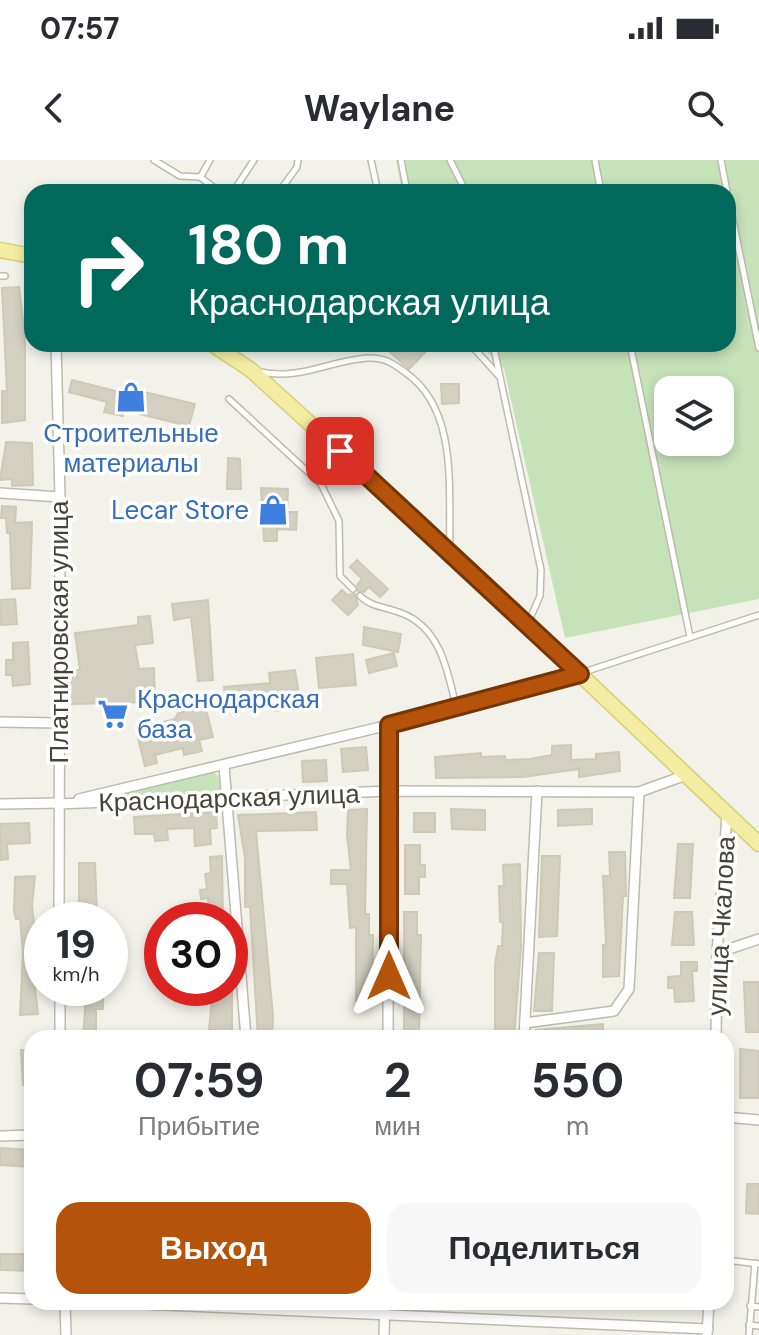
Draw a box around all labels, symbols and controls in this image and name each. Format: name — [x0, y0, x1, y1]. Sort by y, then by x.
text: 07:57 — [40, 9, 119, 48]
text: Waylane — [304, 85, 455, 132]
icon: back — [32, 86, 76, 130]
icon: search — [683, 86, 727, 130]
text: 180 m — [188, 208, 349, 281]
icon: right — [56, 216, 160, 320]
text: Краснодарская улица — [188, 279, 550, 326]
map controls — [654, 376, 734, 456]
button: layers — [654, 376, 734, 456]
shop icon: Строительные материалы — [114, 380, 148, 414]
place label: Строительные материалы — [43, 416, 219, 480]
pin — [306, 417, 374, 485]
icon: arrive — [318, 429, 362, 473]
place label: Lecar Store — [111, 493, 249, 527]
shop icon: Lecar Store — [256, 493, 290, 527]
street label: Платнировская улица — [42, 500, 76, 763]
place label: Краснодарская база — [137, 682, 320, 746]
supermarket icon: Краснодарская база — [96, 697, 130, 731]
street label: Краснодарская улица — [98, 776, 361, 820]
street label: улица Чкалова — [699, 835, 743, 1017]
speed limit sign: 30 — [144, 902, 248, 1006]
text: 19 — [56, 918, 96, 970]
position arrow — [347, 934, 431, 1018]
text: km/h — [52, 961, 100, 987]
text: 07:59 — [134, 1049, 264, 1112]
text: 2 — [384, 1049, 411, 1112]
text: 550 — [531, 1049, 624, 1112]
text: Прибытие — [138, 1109, 260, 1143]
text: мин — [374, 1109, 421, 1143]
text: m — [566, 1109, 589, 1143]
button: Выход — [56, 1202, 371, 1294]
button: Поделиться — [387, 1202, 702, 1294]

